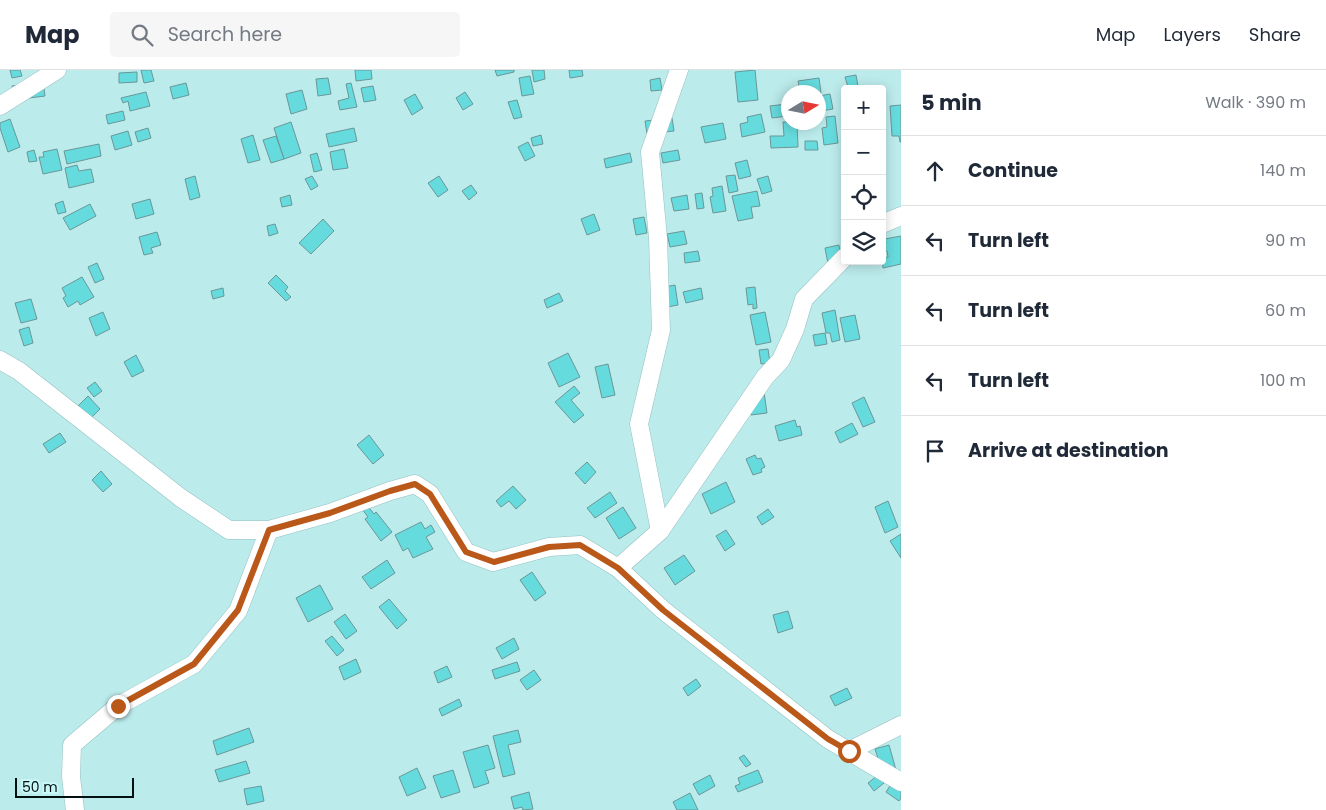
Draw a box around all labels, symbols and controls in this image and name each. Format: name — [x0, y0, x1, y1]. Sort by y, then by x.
search box — [110, 12, 460, 57]
text: Map — [25, 18, 80, 51]
icon: search — [128, 21, 156, 49]
text: Search here — [168, 21, 282, 48]
text: Map — [1096, 22, 1136, 47]
text: Layers — [1164, 22, 1221, 47]
text: Share — [1249, 22, 1301, 47]
north arrow — [781, 85, 826, 130]
map controls — [841, 85, 886, 265]
button: + — [841, 85, 886, 130]
text: 5 min — [921, 88, 982, 117]
text: Walk · 390 m — [1205, 91, 1306, 114]
button: − — [841, 130, 886, 175]
icon: ahead — [921, 157, 949, 185]
text: Continue — [968, 157, 1058, 184]
text: 140 m — [1260, 159, 1306, 182]
button: locate — [841, 175, 886, 220]
button: layers — [841, 220, 886, 265]
icon: left — [921, 227, 949, 255]
text: Turn left — [968, 227, 1049, 254]
text: 90 m — [1265, 229, 1306, 252]
icon: left — [921, 297, 949, 325]
text: Turn left — [968, 297, 1049, 324]
text: 60 m — [1265, 299, 1306, 322]
icon: left — [921, 367, 949, 395]
text: Turn left — [968, 367, 1049, 394]
text: 100 m — [1260, 369, 1306, 392]
icon: arrive — [921, 437, 949, 465]
text: Arrive at destination — [968, 437, 1169, 464]
route end — [107, 695, 130, 718]
route start — [838, 740, 861, 763]
scale bar — [15, 775, 134, 798]
text: 50 m — [22, 777, 58, 797]

